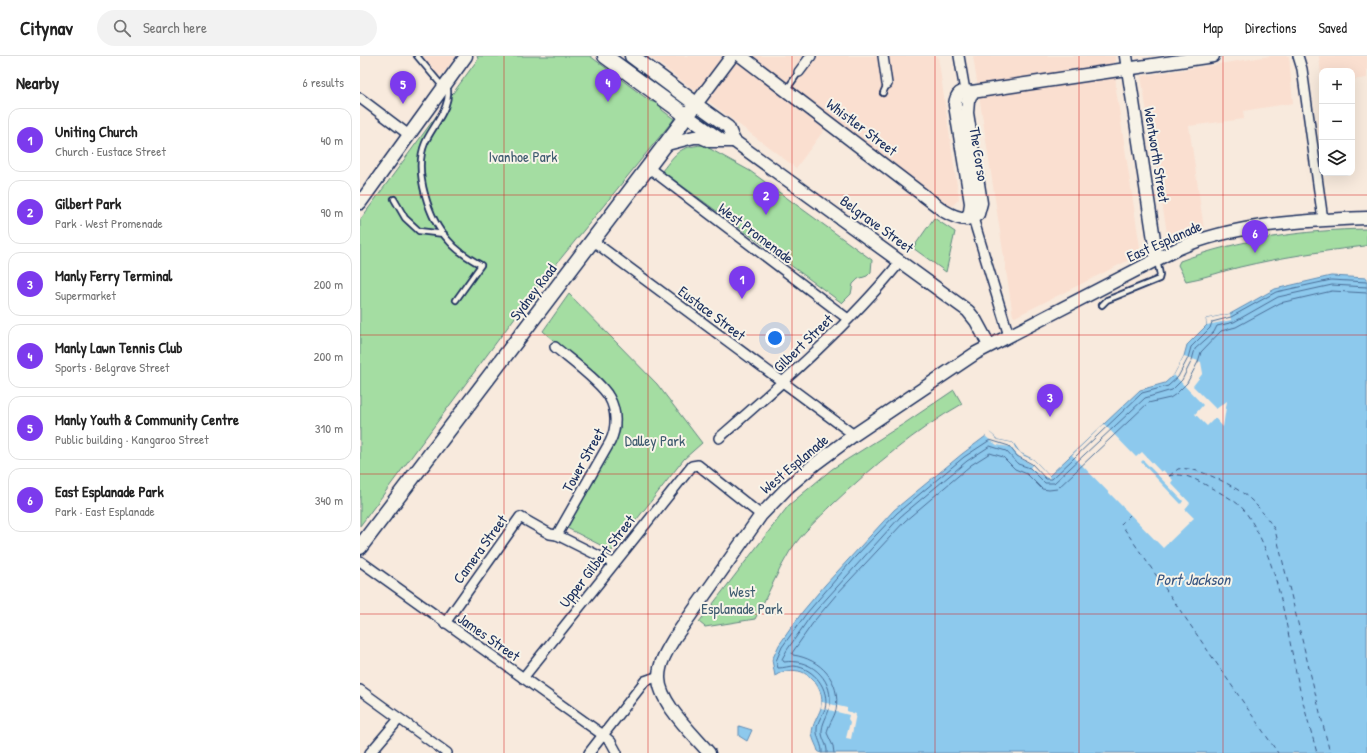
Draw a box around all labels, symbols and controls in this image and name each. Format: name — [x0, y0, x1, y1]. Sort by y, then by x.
search box — [97, 10, 377, 46]
text: Citynav — [20, 15, 73, 41]
icon: search — [111, 17, 133, 39]
text: Search here — [143, 17, 207, 38]
text: Map — [1203, 18, 1223, 37]
text: Directions — [1245, 18, 1296, 37]
text: Saved — [1318, 18, 1347, 37]
map controls — [1319, 68, 1355, 176]
button: + — [1319, 68, 1355, 104]
pin: 4 — [595, 69, 621, 102]
text: Nearby — [16, 71, 59, 94]
pin: 5 — [390, 71, 416, 104]
text: 6 results — [303, 73, 344, 91]
street label: Whistler Street — [822, 93, 903, 161]
button: − — [1319, 104, 1355, 140]
street label: Wentworth Street — [1139, 106, 1175, 205]
text: Uniting Church — [55, 121, 137, 142]
street label: The Corso — [964, 125, 994, 183]
text: 1 — [28, 131, 32, 149]
text: 40 m — [320, 131, 343, 149]
button: layers — [1319, 140, 1355, 176]
text: Church · Eustace Street — [55, 142, 166, 160]
park label: Ivanhoe Park — [488, 146, 558, 167]
pin: 2 — [753, 182, 779, 215]
street label: Belgrave Street — [836, 190, 919, 258]
text: Gilbert Park — [55, 193, 121, 214]
street label: West Promenade — [714, 198, 798, 268]
text: 2 — [27, 203, 33, 221]
text: 90 m — [321, 203, 343, 221]
text: Park · West Promenade — [55, 214, 163, 232]
street label: East Esplanade — [1123, 215, 1205, 267]
pin: 6 — [1242, 220, 1268, 253]
street label: Sydney Road — [505, 259, 561, 325]
text: Manly Ferry Terminal — [55, 265, 172, 286]
pin: 1 — [729, 266, 755, 299]
text: 3 — [27, 275, 33, 293]
text: 200 m — [313, 275, 343, 293]
street label: Eustace Street — [674, 281, 751, 346]
text: Supermarket — [55, 286, 116, 304]
street label: Gilbert Street — [768, 308, 838, 377]
your location — [765, 328, 785, 348]
text: Manly Lawn Tennis Club — [55, 337, 183, 358]
text: 4 — [28, 347, 32, 365]
text: 200 m — [313, 347, 343, 365]
text: Sports · Belgrave Street — [55, 358, 170, 376]
pin: 3 — [1037, 384, 1063, 417]
text: Manly Youth & Community Centre — [55, 409, 239, 430]
text: 5 — [27, 419, 33, 437]
text: 310 m — [315, 419, 343, 437]
street label: Tower Street — [557, 424, 610, 496]
street label: West Esplanade — [756, 429, 832, 499]
text: Public building · Kangaroo Street — [55, 430, 209, 448]
park label: Dalley Park — [625, 430, 685, 451]
text: East Esplanade Park — [55, 481, 164, 502]
text: 6 — [27, 491, 33, 509]
text: 340 m — [315, 491, 343, 509]
text: Park · East Esplanade — [55, 502, 155, 520]
street label: Camera Street — [448, 510, 513, 588]
street label: Upper Gilbert Street — [554, 510, 640, 612]
water label: Port Jackson — [1156, 568, 1232, 590]
park label: West Esplanade Park — [701, 581, 783, 619]
street label: James Street — [454, 608, 525, 667]

